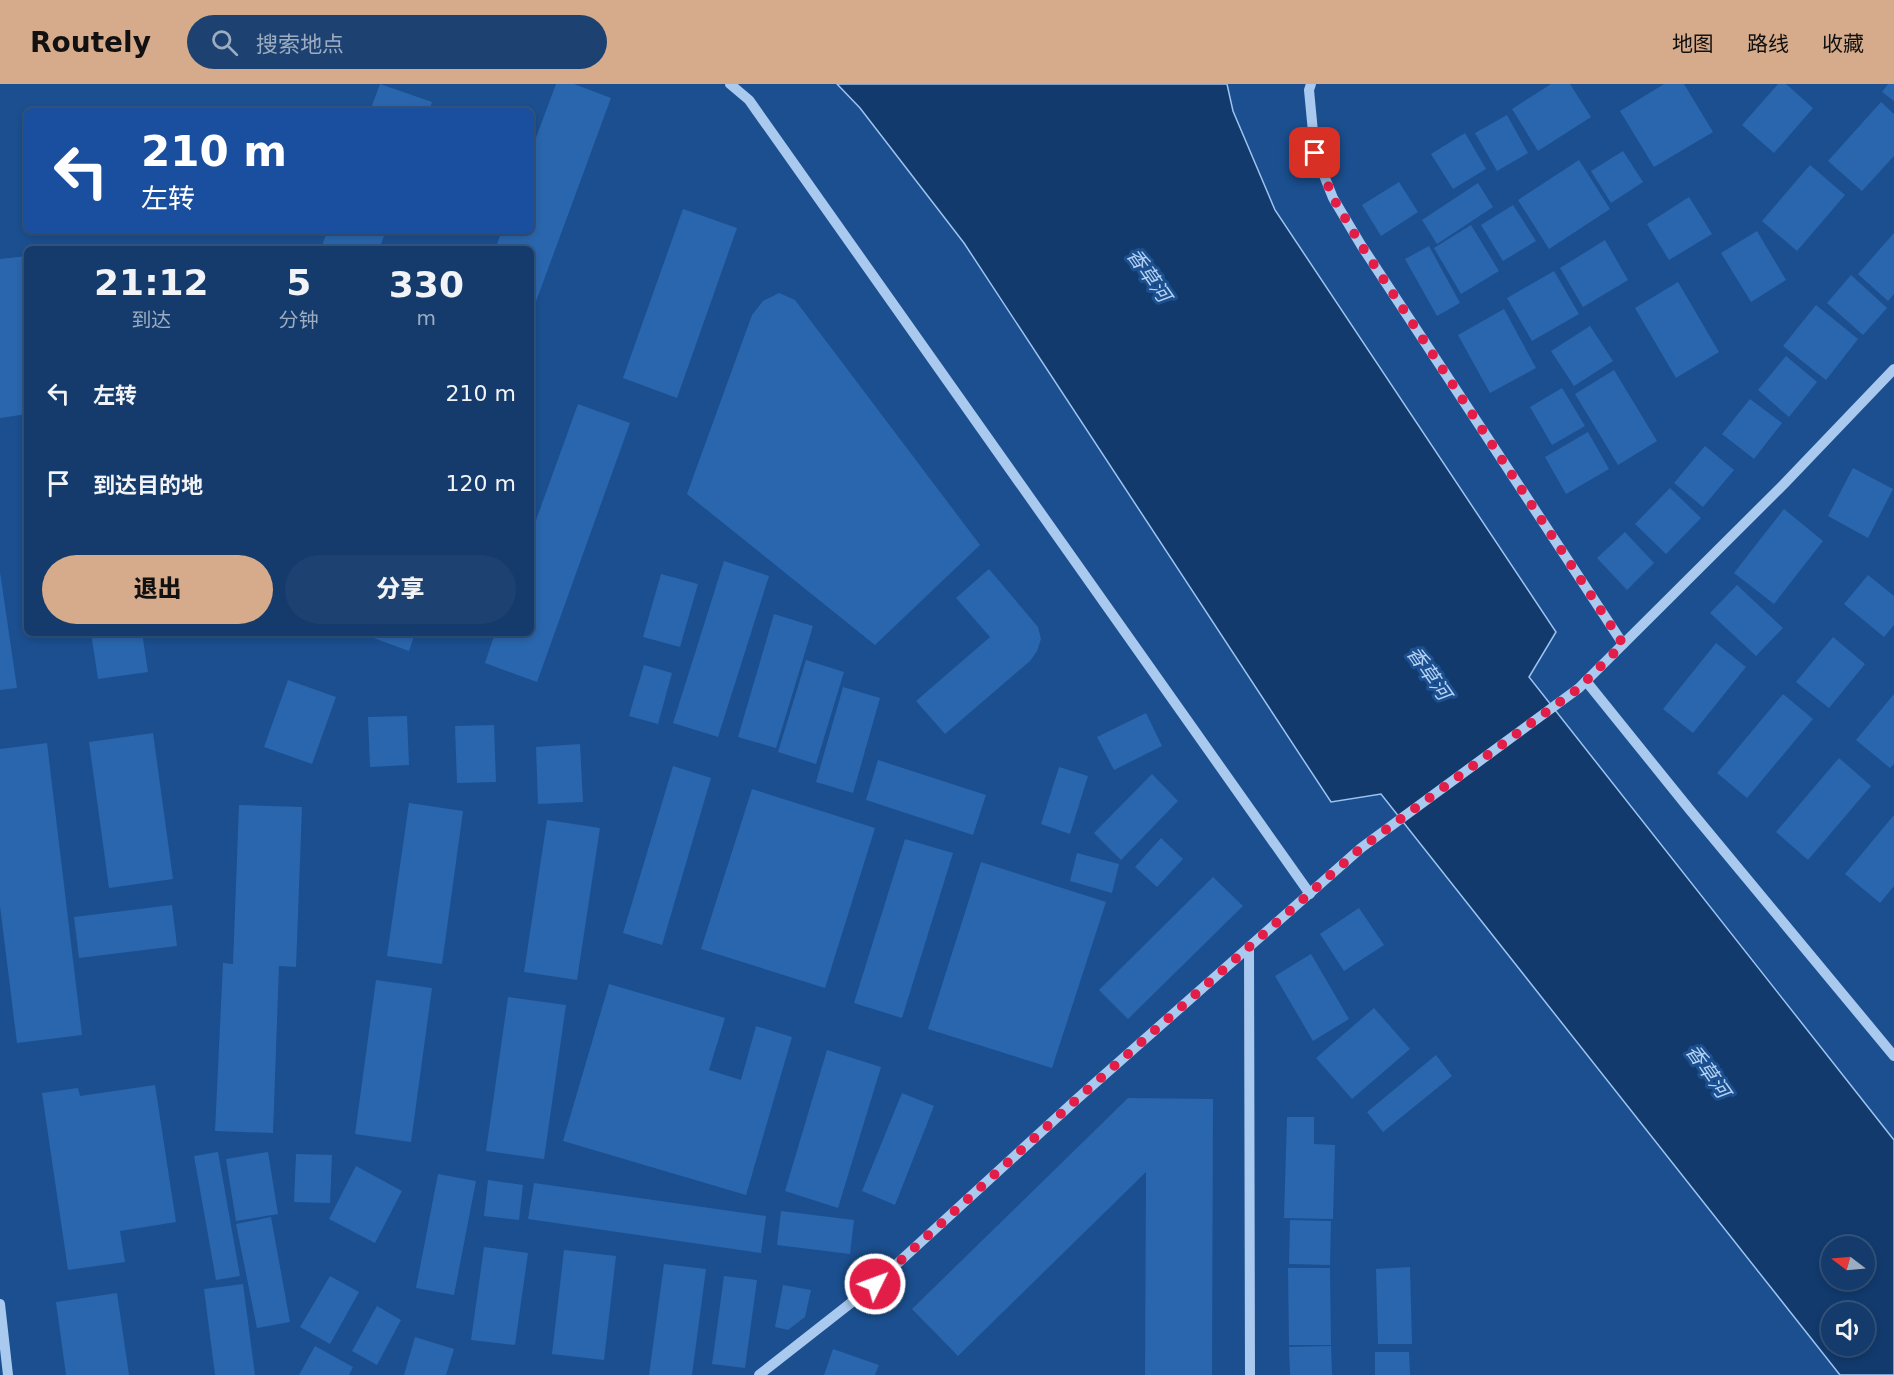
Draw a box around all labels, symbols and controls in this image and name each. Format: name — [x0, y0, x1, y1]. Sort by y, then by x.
search box — [187, 15, 607, 69]
text: Routely — [30, 26, 151, 59]
icon: search — [208, 26, 241, 59]
text: 搜索地点 — [256, 32, 344, 57]
text: 地图 — [1672, 32, 1714, 56]
text: 路线 — [1747, 32, 1789, 56]
text: 收藏 — [1822, 32, 1864, 56]
text: 210 m — [141, 127, 287, 176]
pin — [1289, 127, 1340, 178]
icon: left — [42, 132, 120, 210]
icon: arrive — [1298, 136, 1331, 169]
text: 左转 — [141, 183, 195, 214]
water label: 香草河 — [1122, 244, 1178, 310]
text: 21:12 — [94, 262, 209, 303]
text: 5 — [286, 262, 311, 303]
text: 330 — [389, 264, 464, 305]
text: m — [417, 306, 436, 330]
text: 到达 — [131, 308, 171, 332]
text: 分钟 — [279, 308, 319, 332]
icon: left — [42, 377, 75, 410]
text: 210 m — [446, 381, 516, 406]
text: 左转 — [93, 383, 137, 408]
icon: arrive — [42, 467, 75, 500]
text: 120 m — [446, 471, 516, 496]
text: 到达目的地 — [93, 473, 203, 498]
button: 退出 — [42, 555, 273, 624]
button: 分享 — [285, 555, 516, 624]
water label: 香草河 — [1402, 642, 1458, 708]
water label: 香草河 — [1681, 1040, 1737, 1106]
north arrow — [1821, 1236, 1875, 1290]
map controls — [1821, 1236, 1875, 1356]
position arrow — [843, 1252, 907, 1316]
button: sound — [1821, 1302, 1875, 1356]

